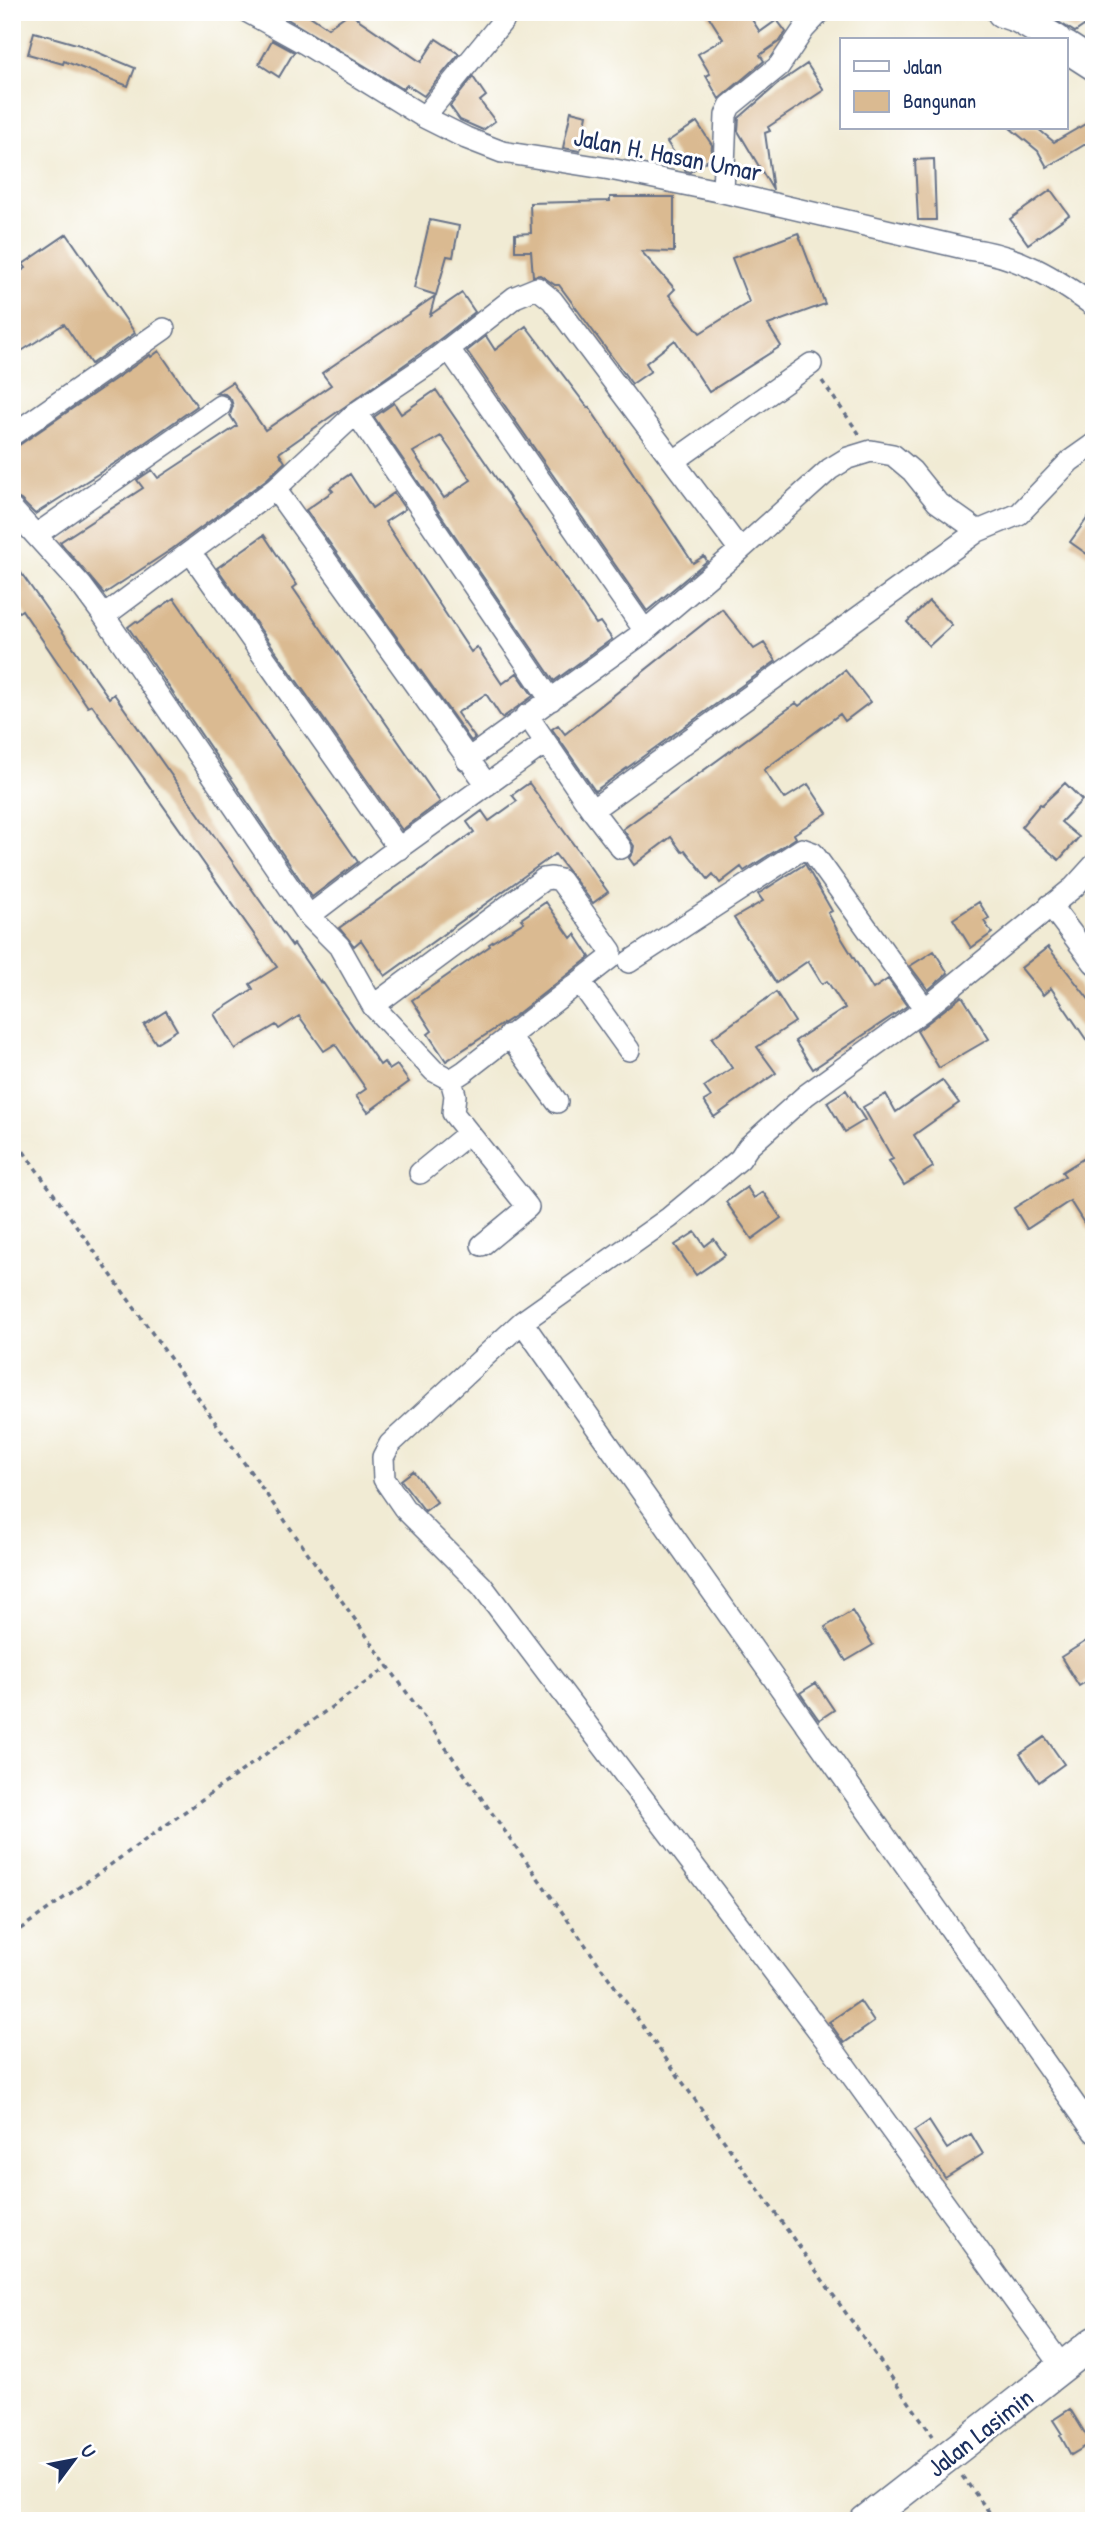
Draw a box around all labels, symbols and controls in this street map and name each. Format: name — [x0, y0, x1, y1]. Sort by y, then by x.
legend — [840, 38, 1068, 130]
text: Jalan — [903, 52, 942, 81]
text: Bangunan — [903, 86, 976, 115]
street label: Jalan H. Hasan Umar — [571, 119, 765, 189]
street label: Jalan Lasimin — [920, 2380, 1040, 2484]
north arrow — [38, 2424, 108, 2494]
text: U — [75, 2440, 103, 2463]

